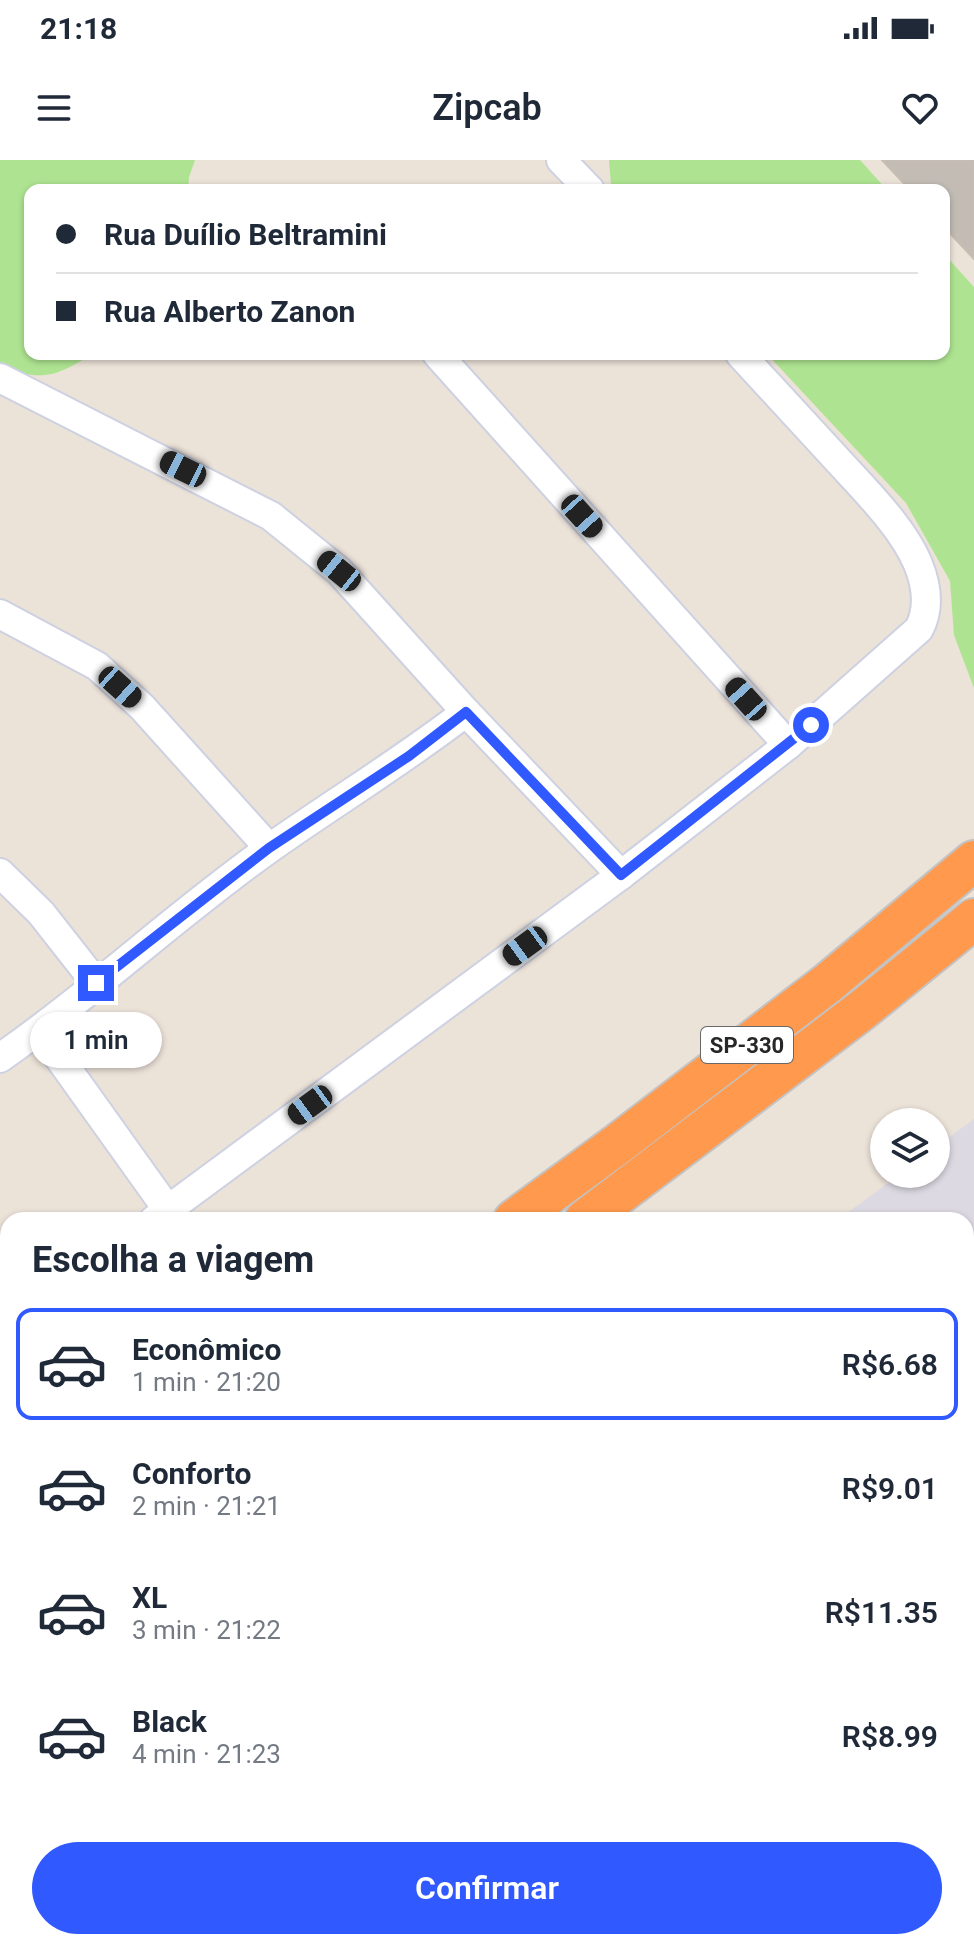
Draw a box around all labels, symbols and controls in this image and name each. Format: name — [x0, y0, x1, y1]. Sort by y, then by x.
text: 21:18 — [40, 11, 117, 46]
icon: menu — [32, 86, 76, 130]
icon: heart — [898, 86, 942, 130]
text: Zipcab — [432, 87, 542, 129]
text: Rua Duílio Beltramini — [104, 217, 387, 252]
text: Rua Alberto Zanon — [104, 294, 355, 329]
car — [156, 448, 210, 490]
car — [557, 490, 607, 542]
car — [313, 547, 365, 595]
car — [94, 662, 146, 712]
car — [721, 673, 771, 725]
route start — [793, 707, 829, 743]
car — [499, 922, 551, 970]
route end — [78, 965, 114, 1001]
callout: 1 min — [30, 1011, 162, 1067]
text: 1 min — [63, 1025, 129, 1055]
road number: SP-330 — [701, 1027, 793, 1063]
car — [284, 1081, 336, 1129]
map controls — [870, 1108, 950, 1188]
button: layers — [870, 1108, 950, 1188]
text: Escolha a viagem — [32, 1239, 314, 1281]
icon: car — [36, 1328, 108, 1400]
text: Econômico — [132, 1332, 281, 1367]
text: R$6.68 — [842, 1347, 938, 1382]
text: 1 min · 21:20 — [132, 1367, 281, 1397]
icon: car — [36, 1452, 108, 1524]
text: Conforto — [132, 1456, 251, 1491]
text: R$9.01 — [842, 1471, 938, 1506]
text: 2 min · 21:21 — [132, 1491, 281, 1521]
icon: car — [36, 1576, 108, 1648]
text: XL — [132, 1580, 167, 1615]
text: R$11.35 — [825, 1595, 938, 1630]
text: 3 min · 21:22 — [132, 1615, 281, 1645]
icon: car — [36, 1700, 108, 1772]
text: Black — [132, 1704, 207, 1739]
text: R$8.99 — [842, 1719, 938, 1754]
text: 4 min · 21:23 — [132, 1739, 281, 1769]
button: Confirmar — [32, 1842, 942, 1934]

